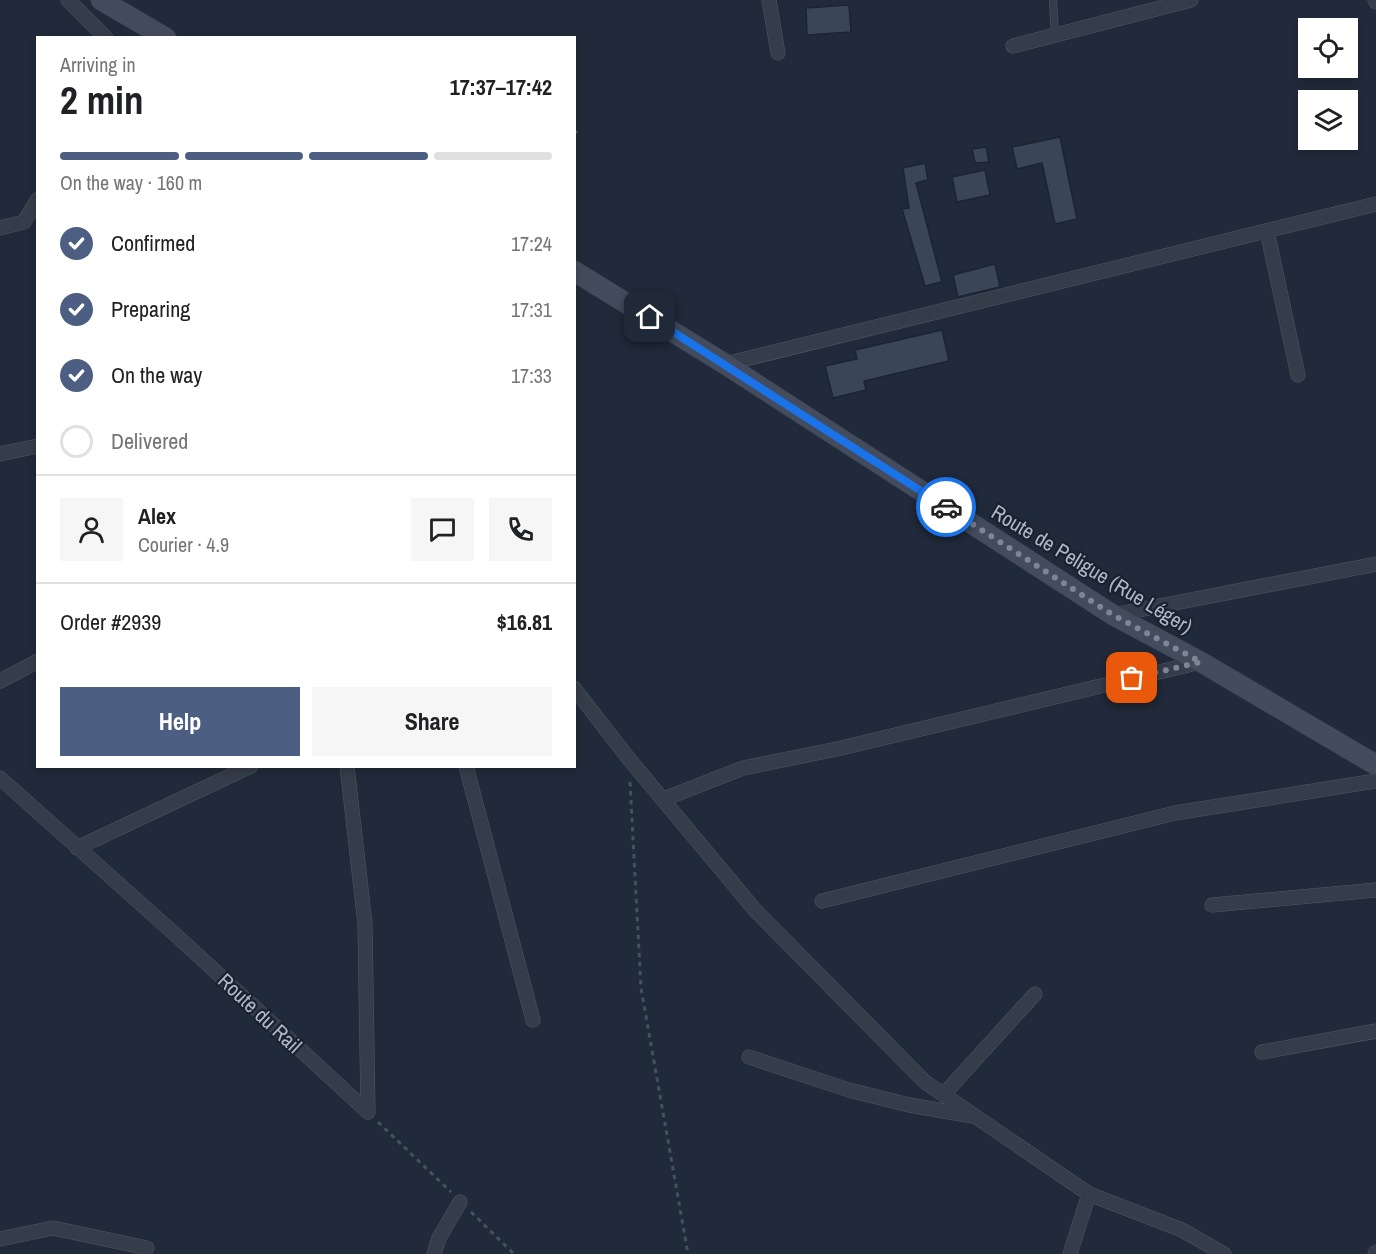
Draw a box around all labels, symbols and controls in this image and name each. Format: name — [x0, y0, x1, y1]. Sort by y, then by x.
map controls — [1298, 18, 1358, 150]
button: locate — [1298, 18, 1358, 78]
text: Arriving in — [60, 51, 136, 78]
text: 17:37–17:42 — [450, 72, 552, 102]
text: 2 min — [60, 74, 144, 126]
button: layers — [1298, 90, 1358, 150]
text: On the way · 160 m — [60, 169, 202, 196]
icon: check — [60, 227, 93, 260]
text: Confirmed — [111, 228, 195, 258]
text: 17:24 — [511, 230, 552, 257]
pin — [624, 291, 675, 342]
icon: check — [60, 293, 93, 326]
text: Preparing — [111, 294, 190, 324]
text: 17:31 — [511, 296, 552, 323]
icon: home — [633, 300, 666, 333]
icon: check — [60, 359, 93, 392]
text: On the way — [111, 360, 202, 390]
text: 17:33 — [511, 362, 552, 389]
text: Delivered — [111, 426, 188, 456]
courier — [916, 477, 976, 537]
icon: car — [930, 491, 963, 524]
street label: Route de Peligue (Rue Léger) — [986, 497, 1198, 641]
button: person — [60, 498, 123, 561]
button: chat — [411, 498, 474, 561]
button: phone — [489, 498, 552, 561]
text: Alex — [138, 501, 176, 531]
text: Courier · 4.9 — [138, 531, 229, 558]
text: Order #2939 — [60, 607, 161, 637]
text: $16.81 — [497, 607, 552, 637]
pin — [1106, 652, 1157, 703]
icon: bag — [1115, 661, 1148, 694]
button: Help — [60, 687, 300, 756]
button: Share — [312, 687, 552, 756]
street label: Route du Rail — [212, 966, 308, 1060]

